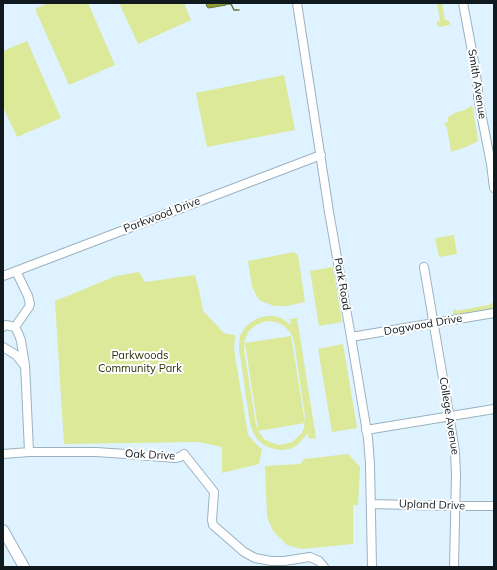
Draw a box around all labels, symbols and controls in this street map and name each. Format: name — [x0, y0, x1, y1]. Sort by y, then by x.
street label: Smith Avenue — [465, 48, 489, 120]
street label: Parkwood Drive — [122, 194, 202, 236]
street label: Park Road — [331, 257, 353, 311]
street label: Dogwood Drive — [383, 312, 463, 338]
park label: Parkwoods Community Park — [98, 349, 182, 375]
street label: College Avenue — [436, 376, 462, 456]
street label: Oak Drive — [125, 447, 175, 463]
street label: Upland Drive — [399, 497, 465, 513]

